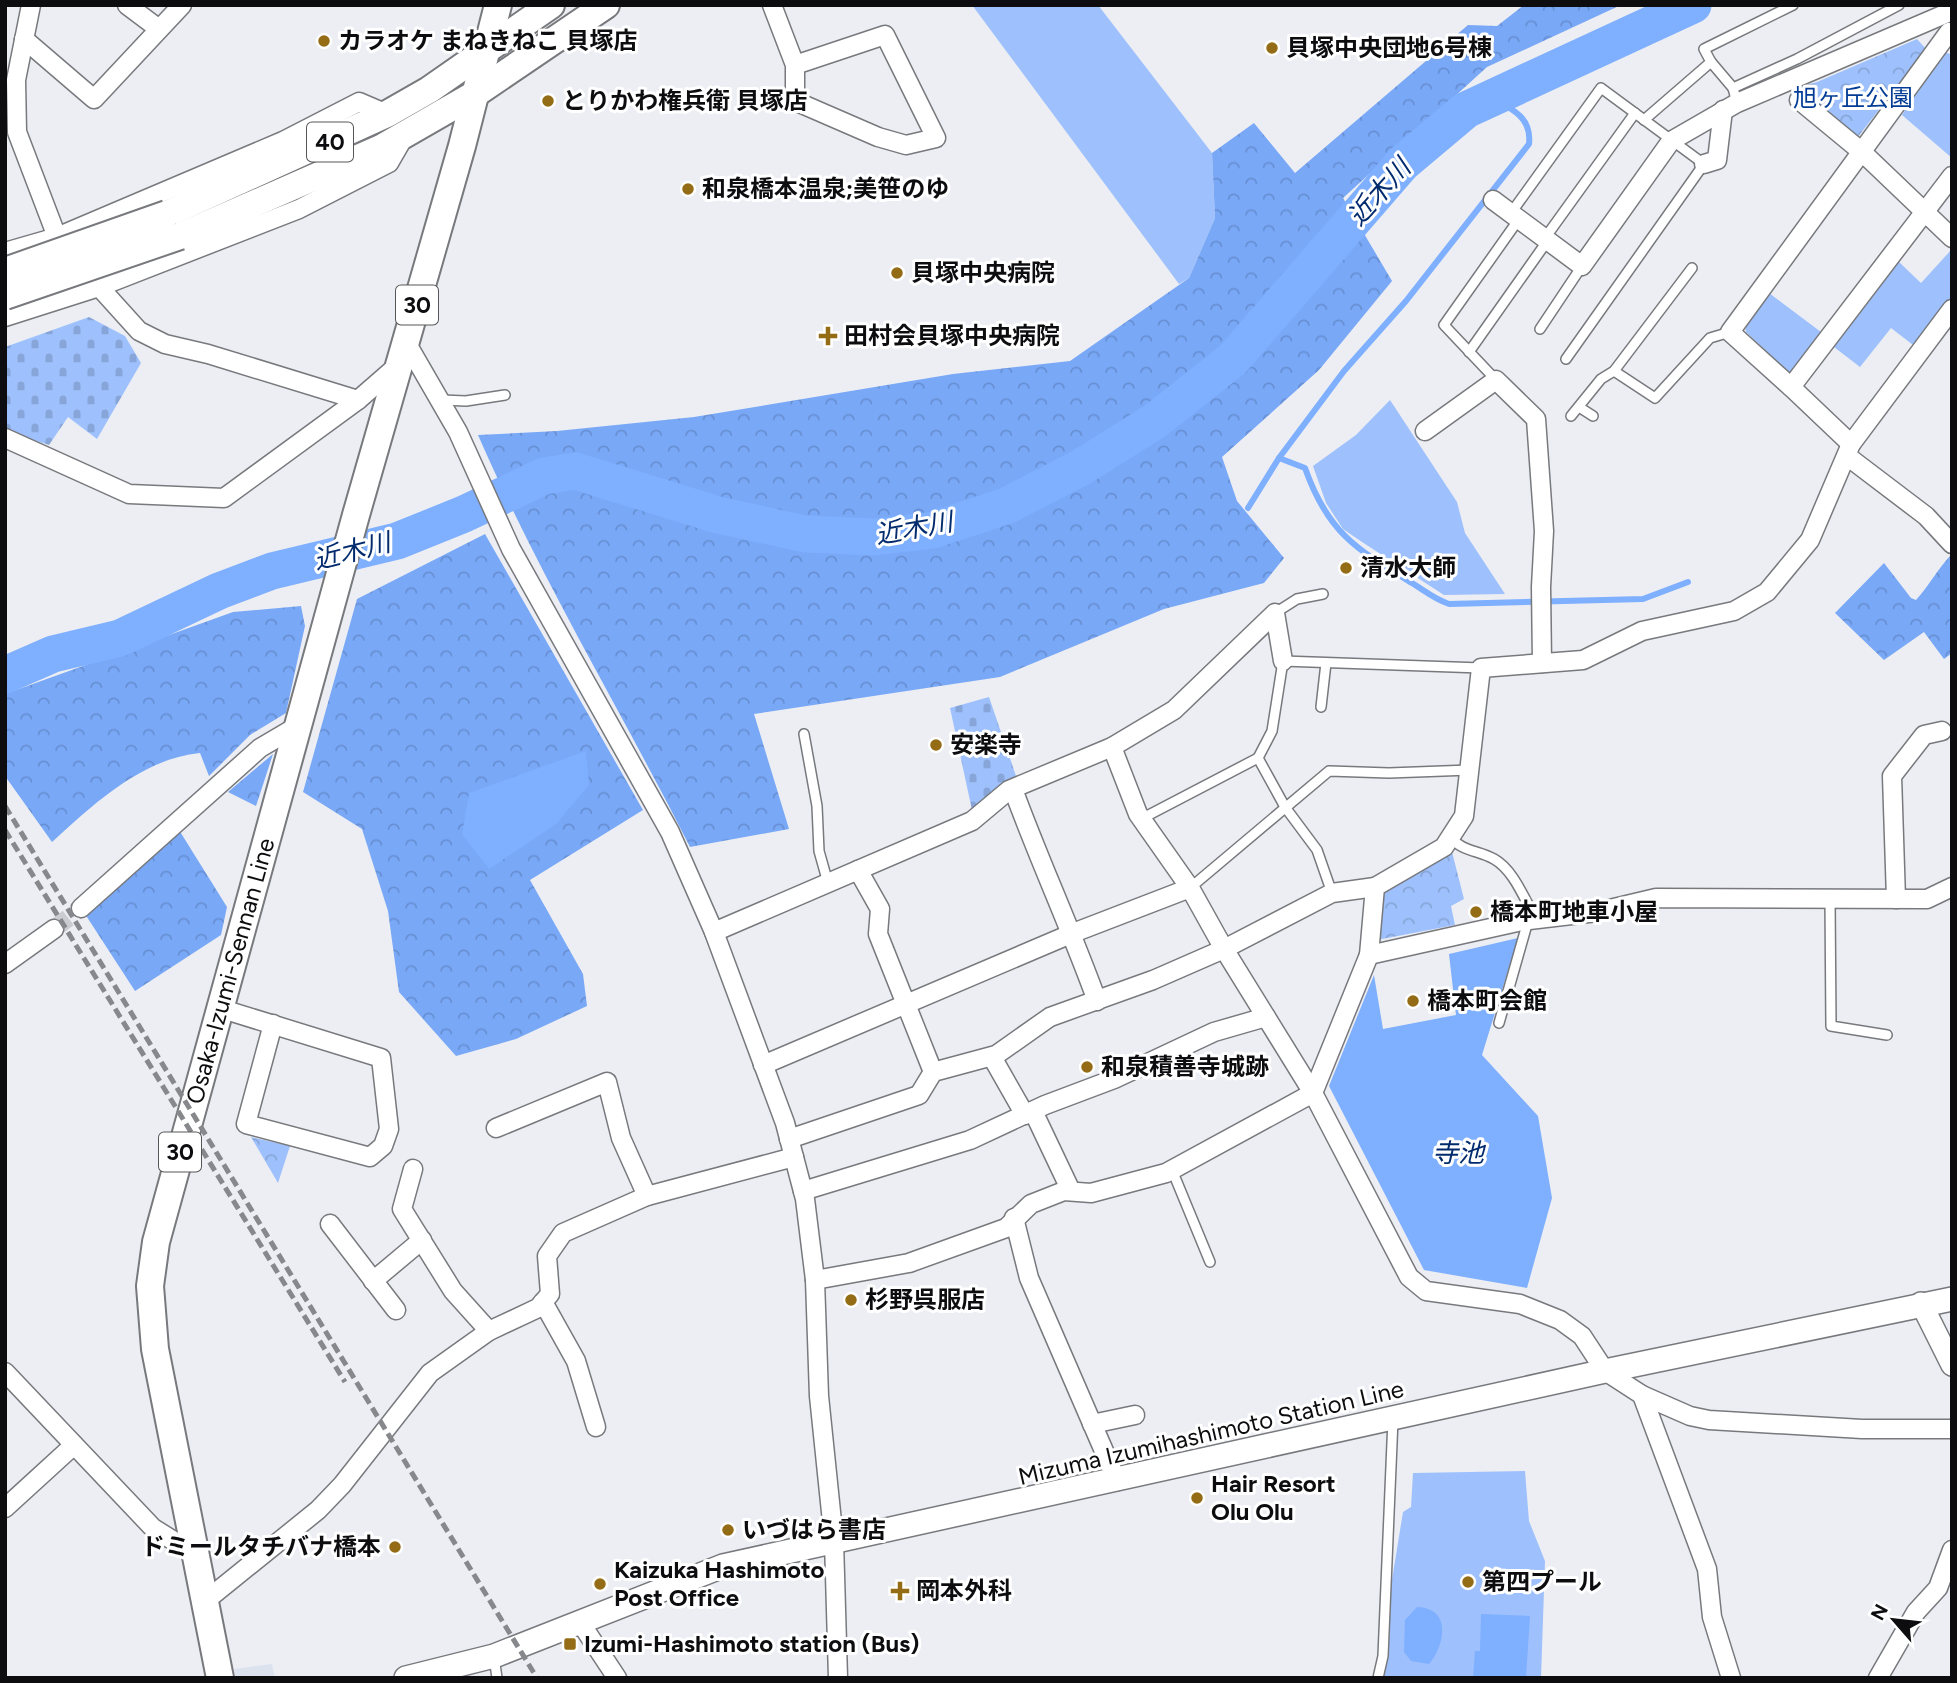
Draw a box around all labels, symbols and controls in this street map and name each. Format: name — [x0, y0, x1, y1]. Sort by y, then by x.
place label: カラオケ まねきねこ 貝塚店 — [338, 26, 637, 55]
marker: カラオケ まねきねこ 貝塚店 — [316, 33, 332, 49]
place label: 貝塚中央団地6号棟 — [1286, 33, 1492, 62]
marker: 貝塚中央団地6号棟 — [1264, 40, 1280, 56]
park label: 旭ヶ丘公園 — [1793, 83, 1913, 112]
place label: とりかわ権兵衛 貝塚店 — [562, 86, 808, 115]
marker: とりかわ権兵衛 貝塚店 — [540, 93, 556, 109]
road number: 40 — [307, 122, 353, 162]
water label: 近木川 — [1341, 150, 1419, 232]
place label: 和泉橋本温泉;美笹のゆ — [702, 174, 949, 203]
marker: 和泉橋本温泉;美笹のゆ — [680, 181, 696, 197]
place label: 貝塚中央病院 — [911, 258, 1055, 287]
marker: 貝塚中央病院 — [889, 265, 905, 281]
road number: 30 — [396, 286, 438, 324]
place label: 田村会貝塚中央病院 — [844, 321, 1060, 350]
marker: 田村会貝塚中央病院 — [818, 326, 838, 346]
water label: 近木川 — [873, 505, 958, 551]
water label: 近木川 — [310, 525, 397, 576]
place label: 清水大師 — [1360, 553, 1456, 582]
marker: 清水大師 — [1338, 560, 1354, 576]
place label: 安楽寺 — [950, 730, 1022, 759]
marker: 安楽寺 — [928, 737, 944, 753]
street label: Osaka-Izumi-Sennan Line — [180, 835, 280, 1107]
place label: 橋本町地車小屋 — [1490, 897, 1658, 926]
marker: 橋本町地車小屋 — [1468, 904, 1484, 920]
place label: 橋本町会館 — [1427, 986, 1547, 1015]
marker: 橋本町会館 — [1405, 993, 1421, 1009]
place label: 和泉積善寺城跡 — [1101, 1052, 1269, 1081]
marker: 和泉積善寺城跡 — [1079, 1059, 1095, 1075]
road number: 30 — [159, 1133, 201, 1172]
water label: 寺池 — [1432, 1137, 1487, 1169]
place label: 杉野呉服店 — [865, 1285, 985, 1314]
marker: 杉野呉服店 — [843, 1292, 859, 1308]
street label: Mizuma Izumihashimoto Station Line — [1015, 1374, 1406, 1491]
place label: Hair Resort Olu Olu — [1211, 1469, 1336, 1526]
marker: Hair Resort Olu Olu — [1189, 1490, 1205, 1506]
place label: いづはら書店 — [742, 1515, 886, 1544]
marker: いづはら書店 — [720, 1522, 736, 1538]
place label: ドミールタチバナ橋本 — [141, 1532, 381, 1561]
marker: ドミールタチバナ橋本 — [387, 1539, 403, 1555]
place label: Kaizuka Hashimoto Post Office — [614, 1555, 824, 1612]
place label: 第四プール — [1482, 1567, 1602, 1596]
marker: 第四プール — [1460, 1574, 1476, 1590]
marker: Kaizuka Hashimoto Post Office — [592, 1576, 608, 1592]
place label: 岡本外科 — [916, 1576, 1012, 1605]
marker: 岡本外科 — [890, 1581, 910, 1601]
north arrow — [1859, 1585, 1929, 1655]
text: N — [1866, 1600, 1893, 1624]
place label: Izumi-Hashimoto station (Bus) — [584, 1629, 919, 1658]
marker: Izumi-Hashimoto station (Bus) — [562, 1636, 578, 1652]

